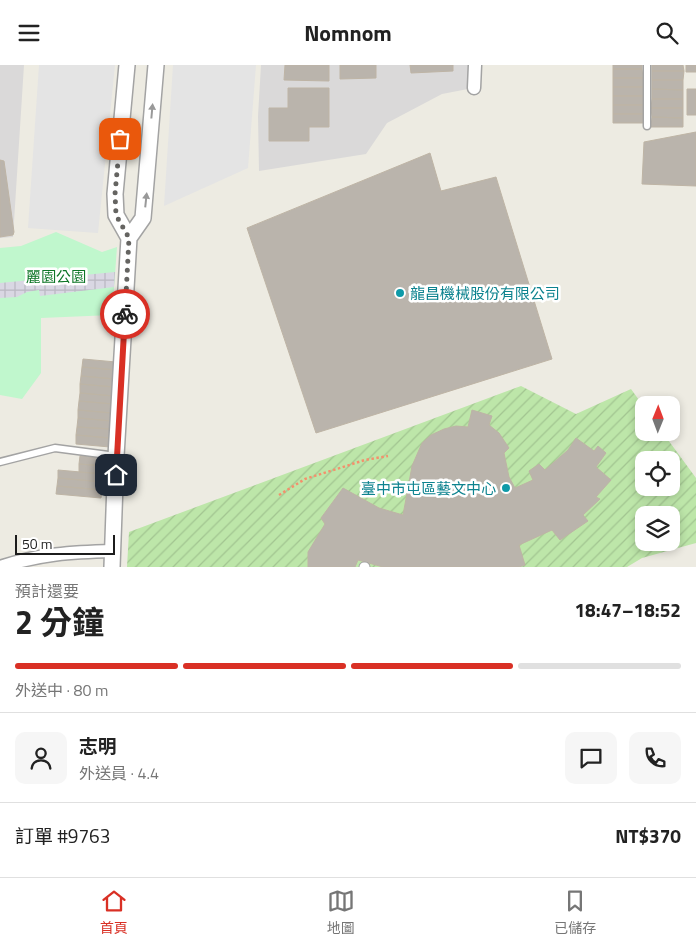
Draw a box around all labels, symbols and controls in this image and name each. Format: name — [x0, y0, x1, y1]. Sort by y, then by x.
text: Nomnom — [304, 16, 392, 50]
icon: menu — [15, 19, 43, 47]
icon: search — [653, 19, 681, 47]
one-way arrow — [148, 103, 156, 119]
pin — [99, 118, 141, 160]
icon: bag — [106, 125, 134, 153]
one-way arrow — [142, 192, 150, 208]
park label: 麗園公園 — [26, 265, 86, 288]
place label: 龍昌機械股份有限公司 — [410, 282, 560, 305]
marker: 龍昌機械股份有限公司 — [394, 287, 406, 299]
courier — [100, 289, 150, 339]
icon: bike — [111, 300, 139, 328]
north arrow — [635, 396, 680, 441]
map controls — [635, 396, 680, 551]
button: locate — [635, 451, 680, 496]
pin — [95, 454, 137, 496]
icon: home — [102, 461, 130, 489]
place label: 臺中市屯區藝文中心 — [361, 477, 496, 500]
marker: 臺中市屯區藝文中心 — [500, 482, 512, 494]
button: layers — [635, 506, 680, 551]
scale bar — [15, 532, 115, 555]
text: 50 m — [22, 533, 52, 554]
text: 預計還要 — [15, 579, 79, 603]
text: 18:47–18:52 — [574, 595, 681, 624]
text: 2 分鐘 — [15, 598, 104, 646]
text: 外送中 · 80 m — [15, 678, 108, 702]
text: 志明 — [79, 731, 117, 760]
button: person — [15, 732, 67, 784]
button: chat — [565, 732, 617, 784]
button: phone — [629, 732, 681, 784]
text: 外送員 · 4.4 — [79, 761, 159, 785]
text: 訂單 #9763 — [15, 821, 110, 850]
text: NT$370 — [615, 821, 681, 850]
tab: 首頁 — [100, 887, 128, 938]
tab: 地圖 — [327, 887, 355, 938]
tab: 已儲存 — [554, 887, 596, 938]

